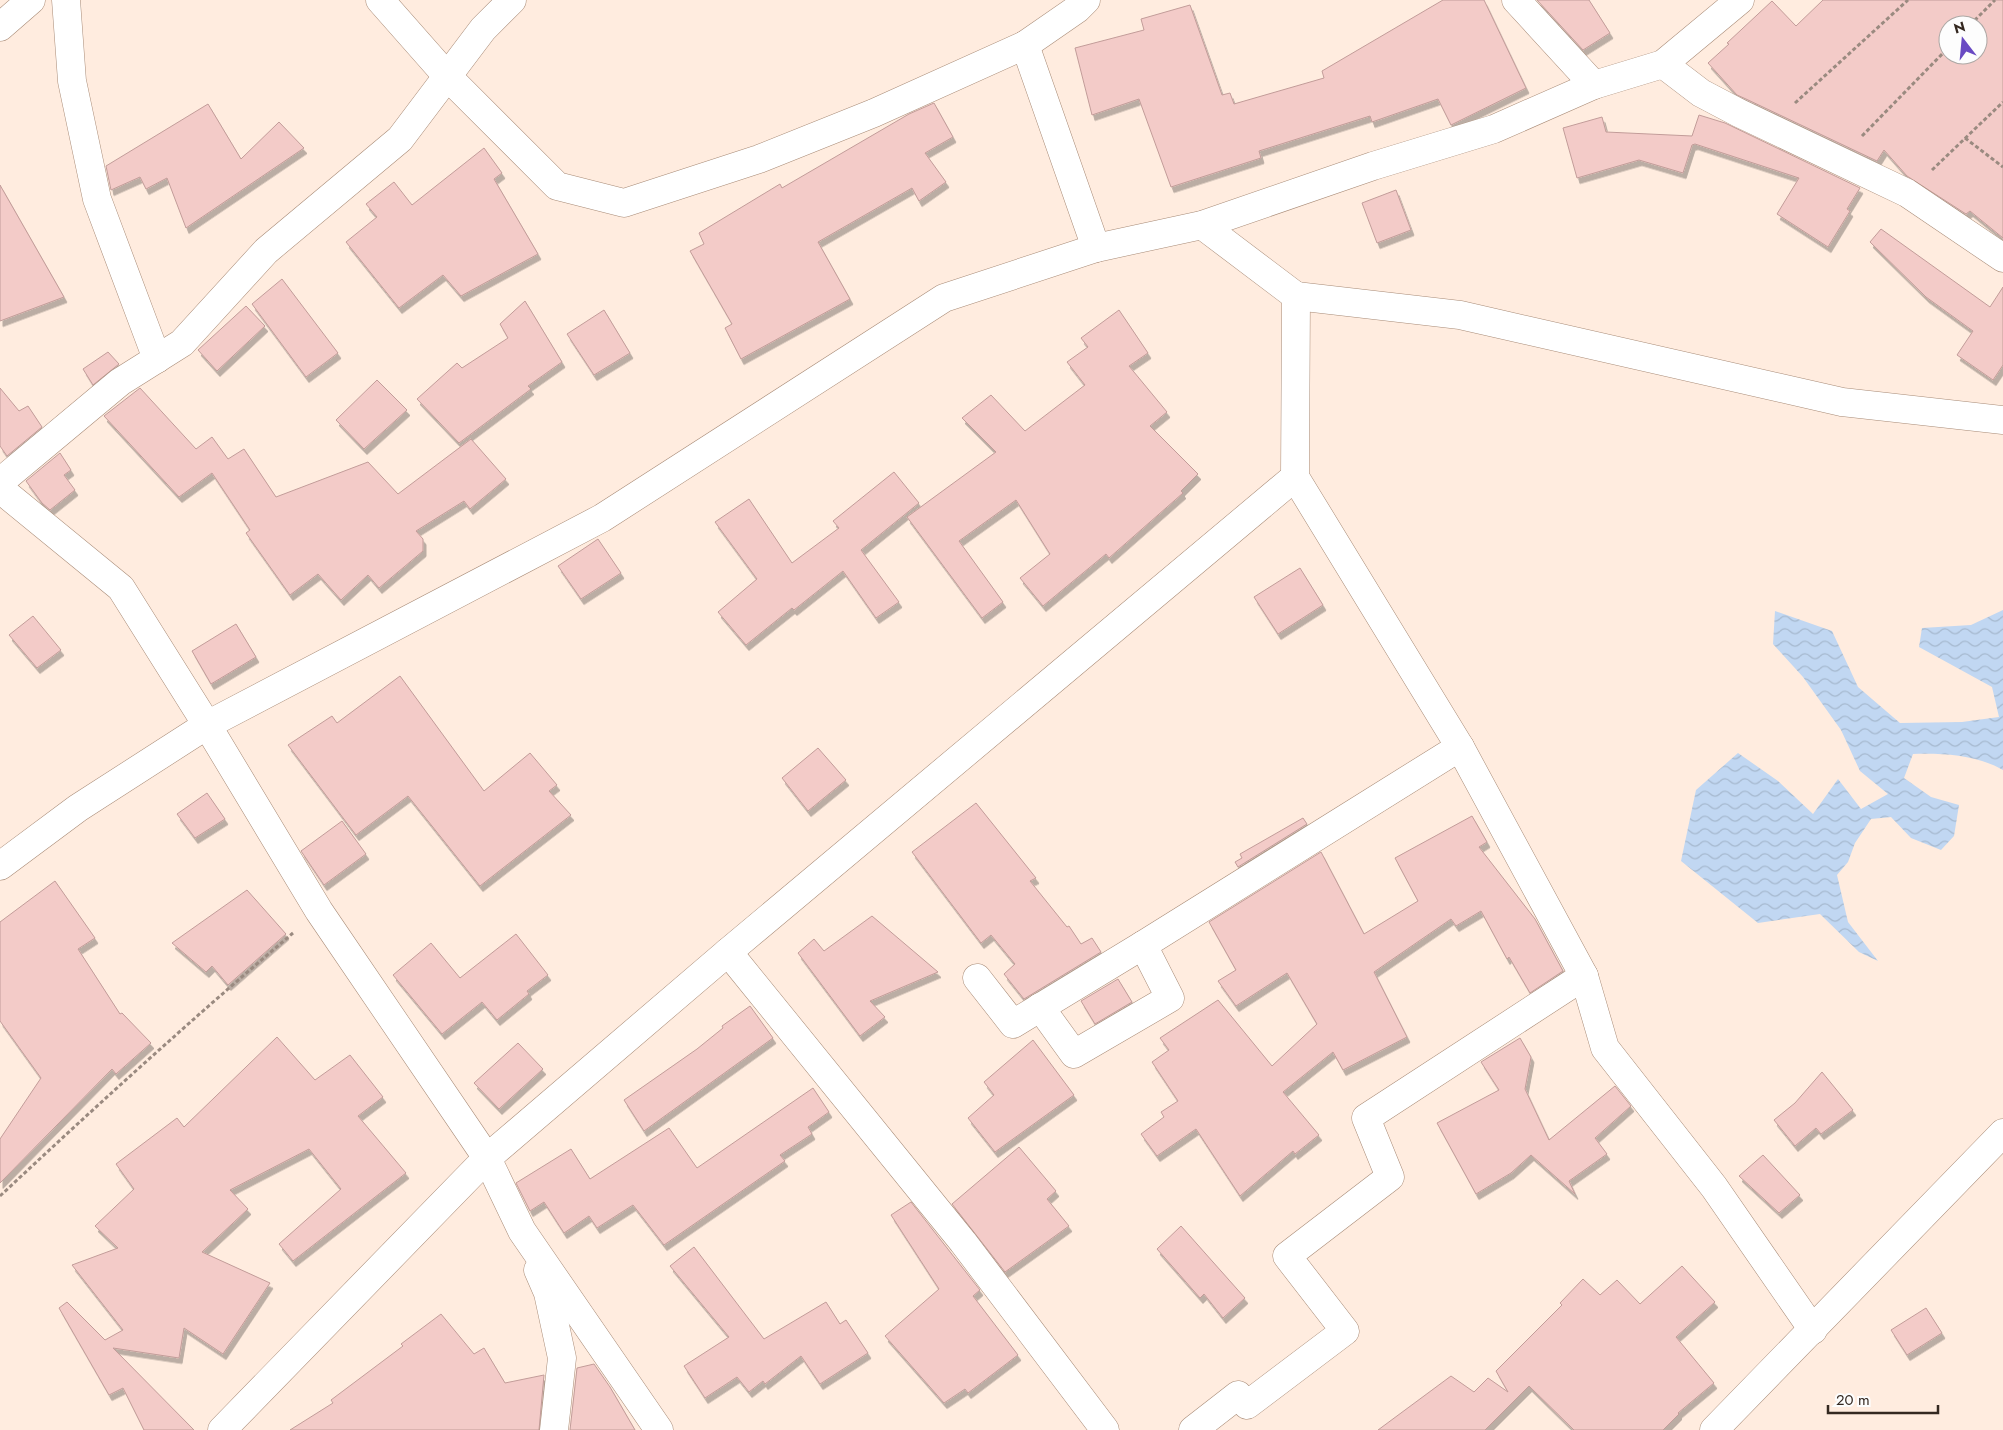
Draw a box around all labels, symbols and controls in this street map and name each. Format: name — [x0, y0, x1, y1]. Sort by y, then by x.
north arrow — [1938, 15, 1988, 65]
text: N — [1951, 16, 1968, 39]
scale bar — [1828, 1382, 1938, 1414]
text: 20 m — [1836, 1389, 1870, 1411]

